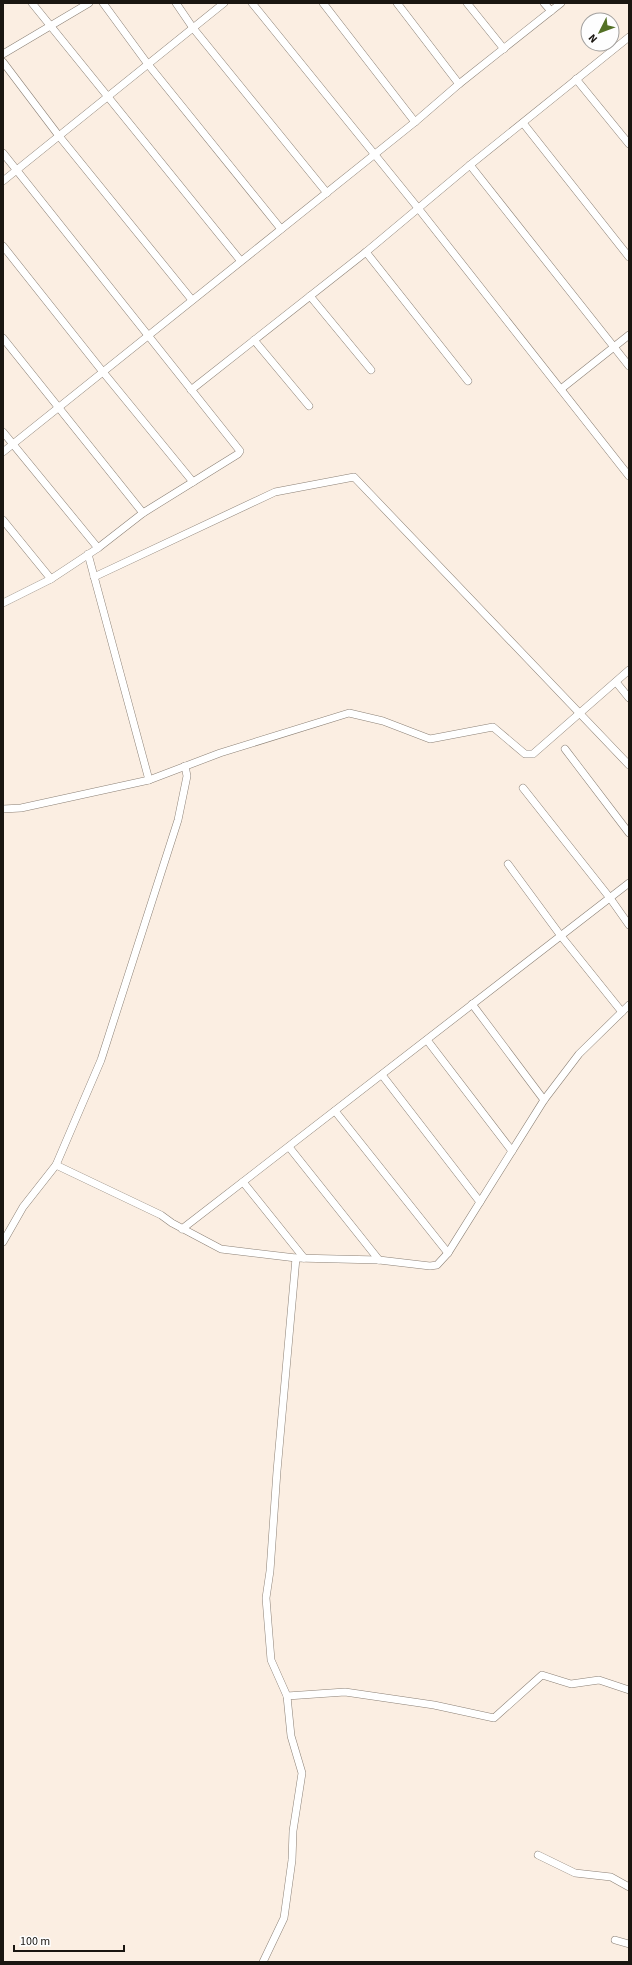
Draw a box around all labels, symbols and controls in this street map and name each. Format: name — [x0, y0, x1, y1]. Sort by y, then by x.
north arrow — [580, 12, 620, 52]
text: N — [585, 31, 601, 46]
scale bar — [14, 1927, 124, 1953]
text: 100 m — [20, 1933, 50, 1950]

